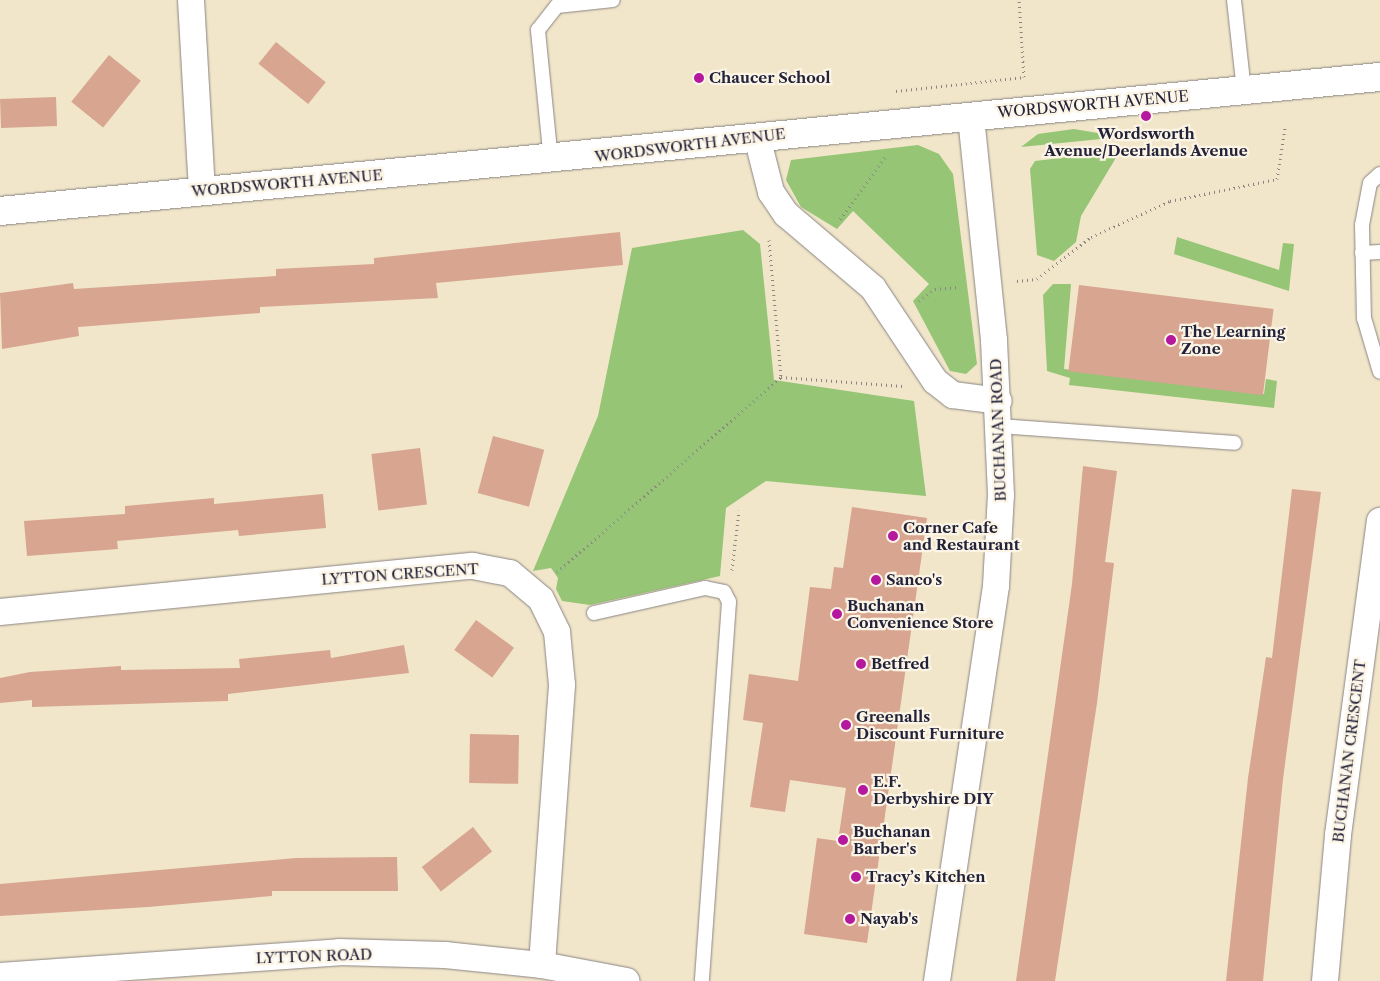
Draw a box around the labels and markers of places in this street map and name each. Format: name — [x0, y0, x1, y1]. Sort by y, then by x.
place label: Chaucer School — [709, 69, 831, 87]
marker: Chaucer School — [693, 72, 705, 84]
marker: Wordsworth Avenue/Deerlands Avenue — [1140, 110, 1152, 122]
place label: Wordsworth Avenue/Deerlands Avenue — [1044, 124, 1248, 159]
place label: The Learning Zone — [1181, 322, 1285, 357]
marker: The Learning Zone — [1165, 334, 1177, 346]
place label: Corner Cafe and Restaurant — [903, 518, 1020, 553]
marker: Corner Cafe and Restaurant — [887, 530, 899, 542]
place label: Sanco's — [886, 571, 942, 589]
marker: Sanco's — [870, 574, 882, 586]
place label: Buchanan Convenience Store — [847, 596, 993, 631]
marker: Buchanan Convenience Store — [831, 608, 843, 620]
place label: Betfred — [871, 655, 930, 673]
marker: Betfred — [855, 658, 867, 670]
place label: Greenalls Discount Furniture — [856, 707, 1004, 742]
marker: Greenalls Discount Furniture — [840, 719, 852, 731]
place label: E.F. Derbyshire DIY — [873, 772, 994, 807]
marker: E.F. Derbyshire DIY — [857, 784, 869, 796]
place label: Buchanan Barber's — [853, 822, 931, 857]
marker: Buchanan Barber's — [837, 834, 849, 846]
place label: Tracy’s Kitchen — [866, 868, 986, 886]
marker: Tracy’s Kitchen — [850, 871, 862, 883]
place label: Nayab's — [860, 910, 918, 928]
marker: Nayab's — [844, 913, 856, 925]

